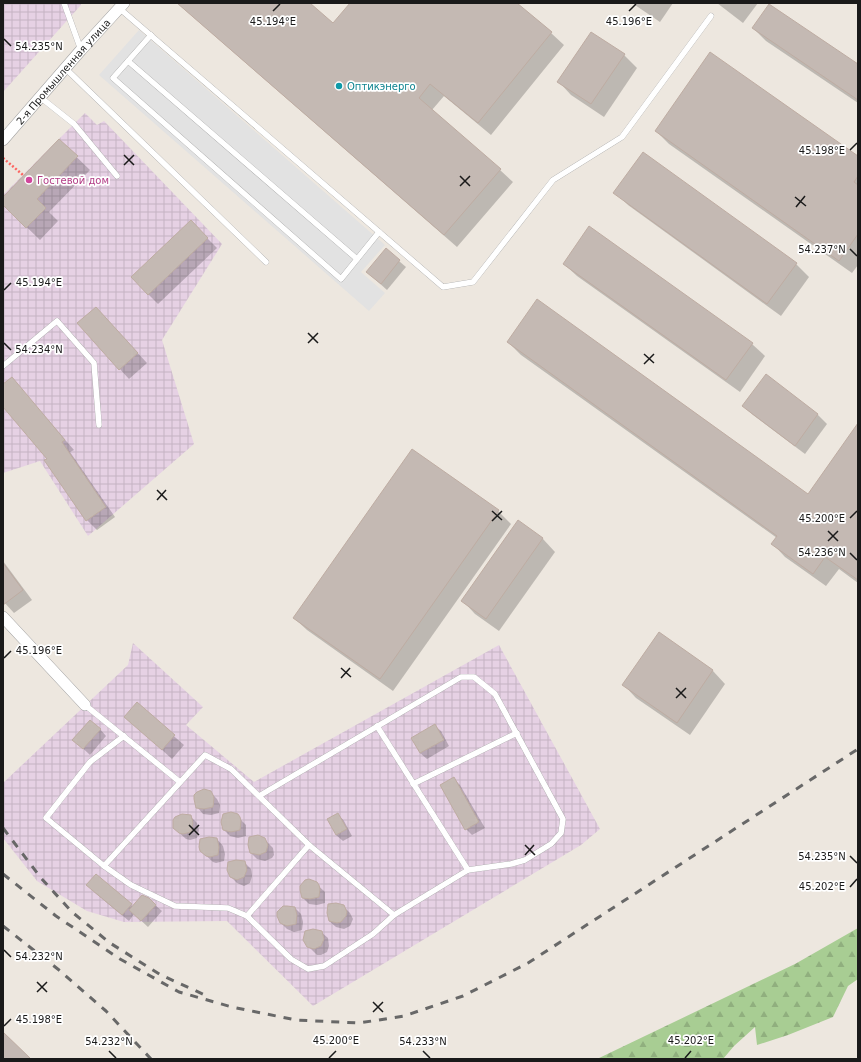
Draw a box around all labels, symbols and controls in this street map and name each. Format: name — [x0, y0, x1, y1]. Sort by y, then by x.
text: 45.194°E — [250, 16, 296, 27]
text: 45.196°E — [606, 16, 652, 27]
street label: 2-я Промышленная улица — [14, 17, 112, 126]
text: 54.235°N — [15, 41, 63, 52]
marker: Оптикэнерго — [334, 81, 344, 91]
place label: Оптикэнерго — [347, 81, 416, 92]
text: 45.198°E — [799, 145, 845, 156]
marker: Гостевой дом — [24, 175, 34, 185]
place label: Гостевой дом — [37, 175, 109, 186]
text: 54.237°N — [798, 244, 846, 255]
text: 45.194°E — [16, 277, 62, 288]
text: 54.234°N — [15, 344, 63, 355]
text: 45.200°E — [799, 513, 845, 524]
text: 54.236°N — [798, 547, 846, 558]
text: 45.196°E — [16, 645, 62, 656]
text: 54.235°N — [798, 851, 846, 862]
text: 45.202°E — [799, 881, 845, 892]
text: 54.232°N — [15, 951, 63, 962]
text: 45.198°E — [16, 1014, 62, 1025]
text: 45.200°E — [313, 1035, 359, 1046]
text: 45.202°E — [668, 1035, 714, 1046]
text: 54.232°N — [85, 1036, 133, 1047]
text: 54.233°N — [399, 1036, 447, 1047]

